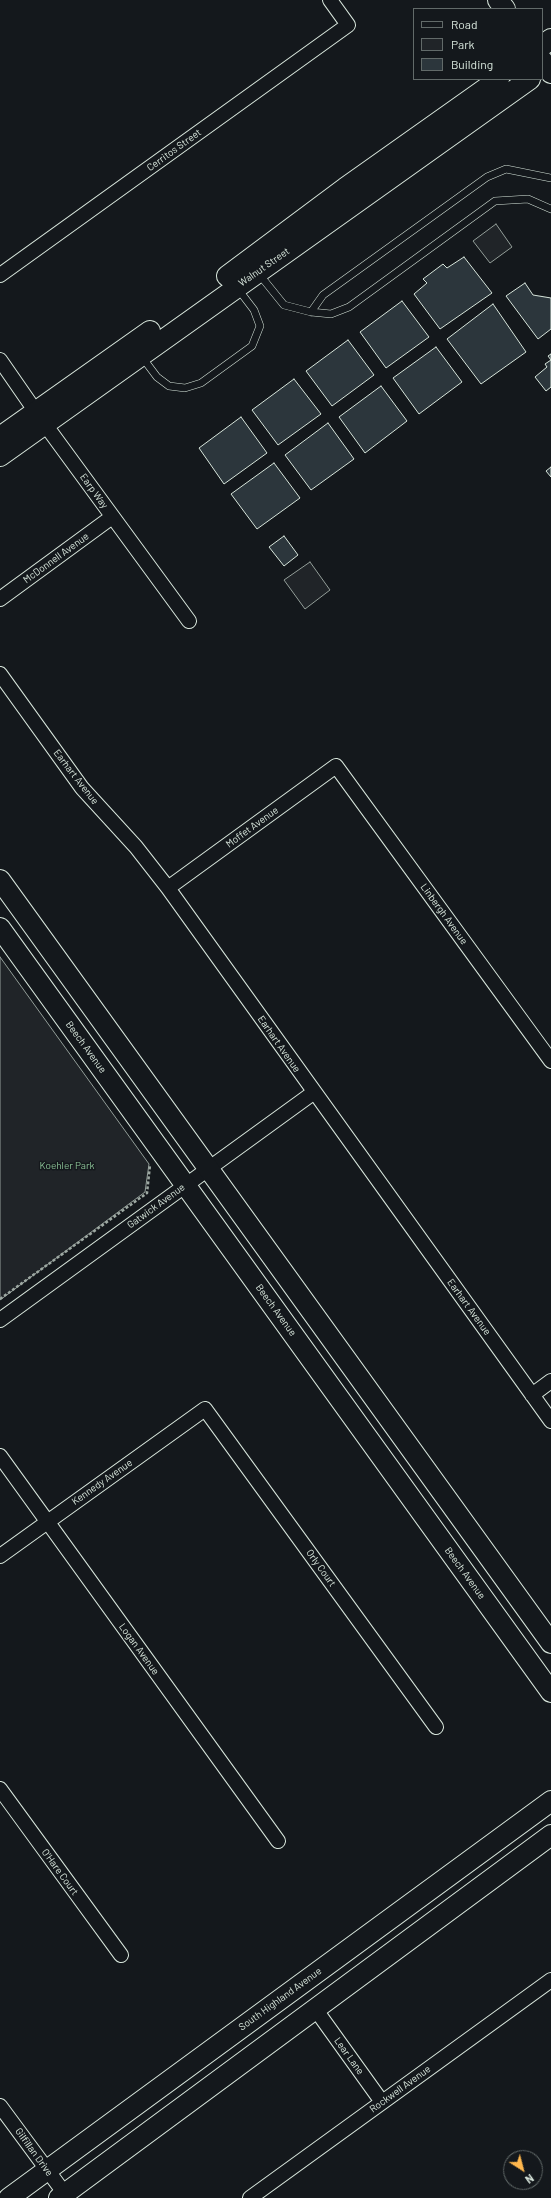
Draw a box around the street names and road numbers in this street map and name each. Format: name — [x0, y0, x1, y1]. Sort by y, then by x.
street label: Cerritos Street — [144, 126, 204, 174]
street label: Walnut Street — [236, 245, 292, 289]
street label: Earp Way — [77, 471, 111, 511]
street label: McDonnell Avenue — [21, 530, 91, 586]
street label: Earhart Avenue — [51, 747, 101, 807]
street label: Moffet Avenue — [223, 804, 281, 850]
street label: Linbergh Avenue — [418, 881, 470, 947]
street label: Earhart Avenue — [255, 1013, 303, 1075]
street label: Beech Avenue — [63, 1019, 109, 1075]
street label: Gatwick Avenue — [125, 1181, 187, 1231]
street label: Earhart Avenue — [445, 1277, 493, 1337]
street label: Beech Avenue — [253, 1282, 299, 1338]
street label: Kennedy Avenue — [69, 1457, 135, 1507]
street label: Beech Avenue — [442, 1545, 488, 1601]
street label: Orly Court — [303, 1547, 339, 1589]
street label: Logan Avenue — [116, 1621, 162, 1677]
street label: O'Hare Court — [39, 1846, 81, 1898]
street label: South Highland Avenue — [236, 1965, 324, 2033]
street label: Lear Lane — [331, 2035, 367, 2077]
street label: Rockwell Avenue — [367, 2063, 433, 2115]
street label: Gilfillan Drive — [13, 2126, 55, 2178]

